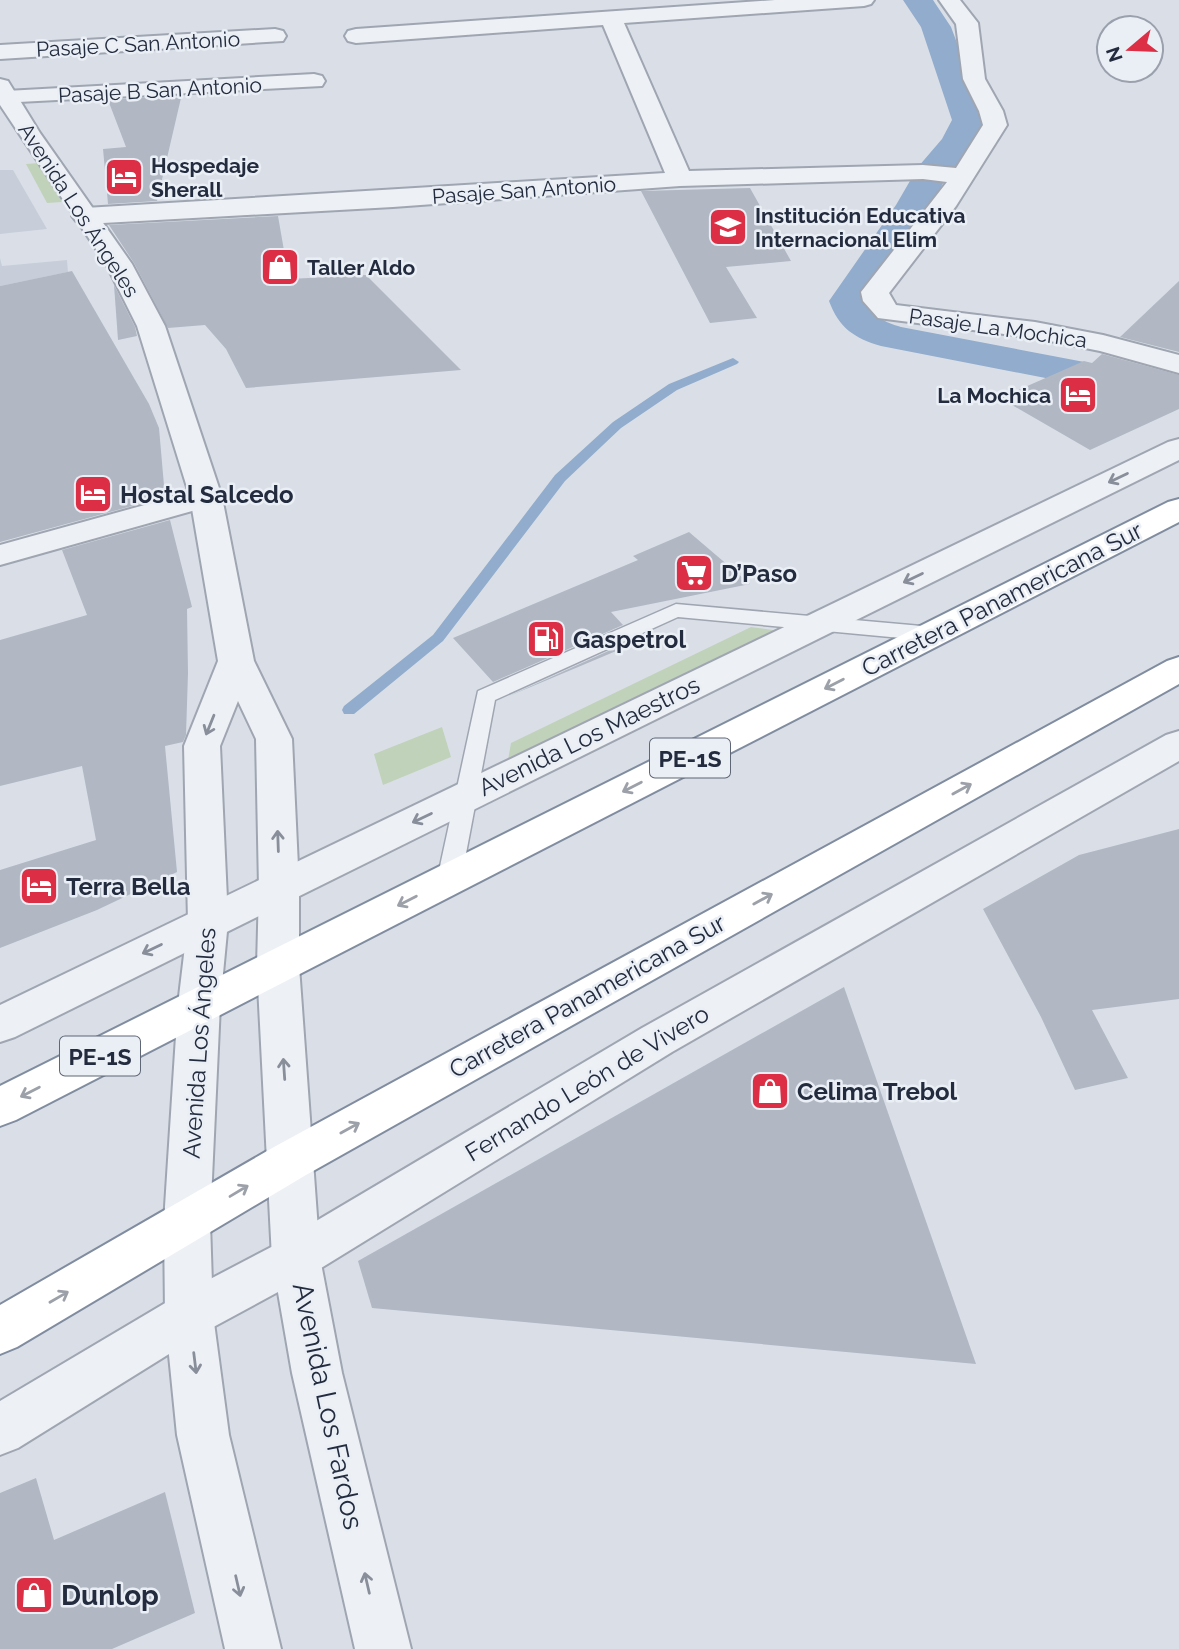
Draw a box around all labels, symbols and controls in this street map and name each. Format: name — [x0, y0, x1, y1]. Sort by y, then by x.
north arrow — [1095, 14, 1165, 84]
street label: Pasaje C San Antonio — [35, 26, 241, 62]
text: N — [1101, 44, 1127, 65]
street label: Pasaje B San Antonio — [58, 72, 262, 108]
street label: Avenida Los Ángeles — [13, 118, 145, 302]
place label: Hospedaje Sherall — [151, 153, 260, 202]
hotel icon: Hospedaje Sherall — [103, 156, 145, 198]
street label: Pasaje San Antonio — [431, 171, 617, 209]
place label: Institución Educativa Internacional Elim — [755, 203, 966, 252]
school or university icon: Institución Educativa Internacional Elim — [707, 206, 749, 248]
shop icon: Taller Aldo — [259, 246, 301, 288]
place label: Taller Aldo — [307, 255, 415, 280]
street label: Pasaje La Mochica — [907, 303, 1089, 353]
hotel icon: La Mochica — [1057, 374, 1099, 416]
place label: La Mochica — [937, 383, 1051, 408]
one-way arrow — [1108, 472, 1129, 486]
hotel icon: Hostal Salcedo — [72, 473, 114, 515]
place label: Hostal Salcedo — [120, 480, 294, 509]
street label: Carretera Panamericana Sur — [857, 515, 1148, 682]
supermarket icon: D’Paso — [673, 552, 715, 594]
place label: D’Paso — [721, 559, 797, 588]
one-way arrow — [903, 572, 924, 585]
fuel station icon: Gaspetrol — [525, 618, 567, 660]
place label: Gaspetrol — [573, 625, 686, 654]
street label: Avenida Los Maestros — [474, 670, 704, 802]
one-way arrow — [825, 678, 845, 692]
one-way arrow — [203, 713, 216, 735]
road number: PE-1S — [650, 738, 730, 778]
one-way arrow — [622, 781, 642, 795]
one-way arrow — [952, 782, 972, 796]
one-way arrow — [412, 811, 433, 825]
one-way arrow — [271, 830, 284, 853]
hotel icon: Terra Bella — [18, 865, 60, 907]
place label: Terra Bella — [66, 872, 191, 901]
one-way arrow — [753, 892, 773, 906]
one-way arrow — [397, 895, 418, 909]
street label: Carretera Panamericana Sur — [444, 908, 730, 1084]
street label: Avenida Los Ángeles — [176, 926, 222, 1160]
one-way arrow — [142, 943, 163, 957]
street label: Fernando León de Vivero — [460, 999, 714, 1167]
road number: PE-1S — [60, 1036, 140, 1076]
one-way arrow — [277, 1058, 290, 1080]
shop icon: Celima Trebol — [749, 1070, 791, 1112]
place label: Celima Trebol — [797, 1077, 958, 1106]
one-way arrow — [20, 1085, 40, 1099]
one-way arrow — [339, 1121, 359, 1135]
one-way arrow — [228, 1184, 248, 1198]
street label: Avenida Los Fardos — [286, 1280, 370, 1532]
one-way arrow — [48, 1290, 68, 1304]
one-way arrow — [188, 1351, 201, 1374]
one-way arrow — [360, 1572, 373, 1594]
shop icon: Dunlop — [13, 1574, 55, 1616]
one-way arrow — [232, 1574, 245, 1597]
place label: Dunlop — [61, 1579, 159, 1612]

